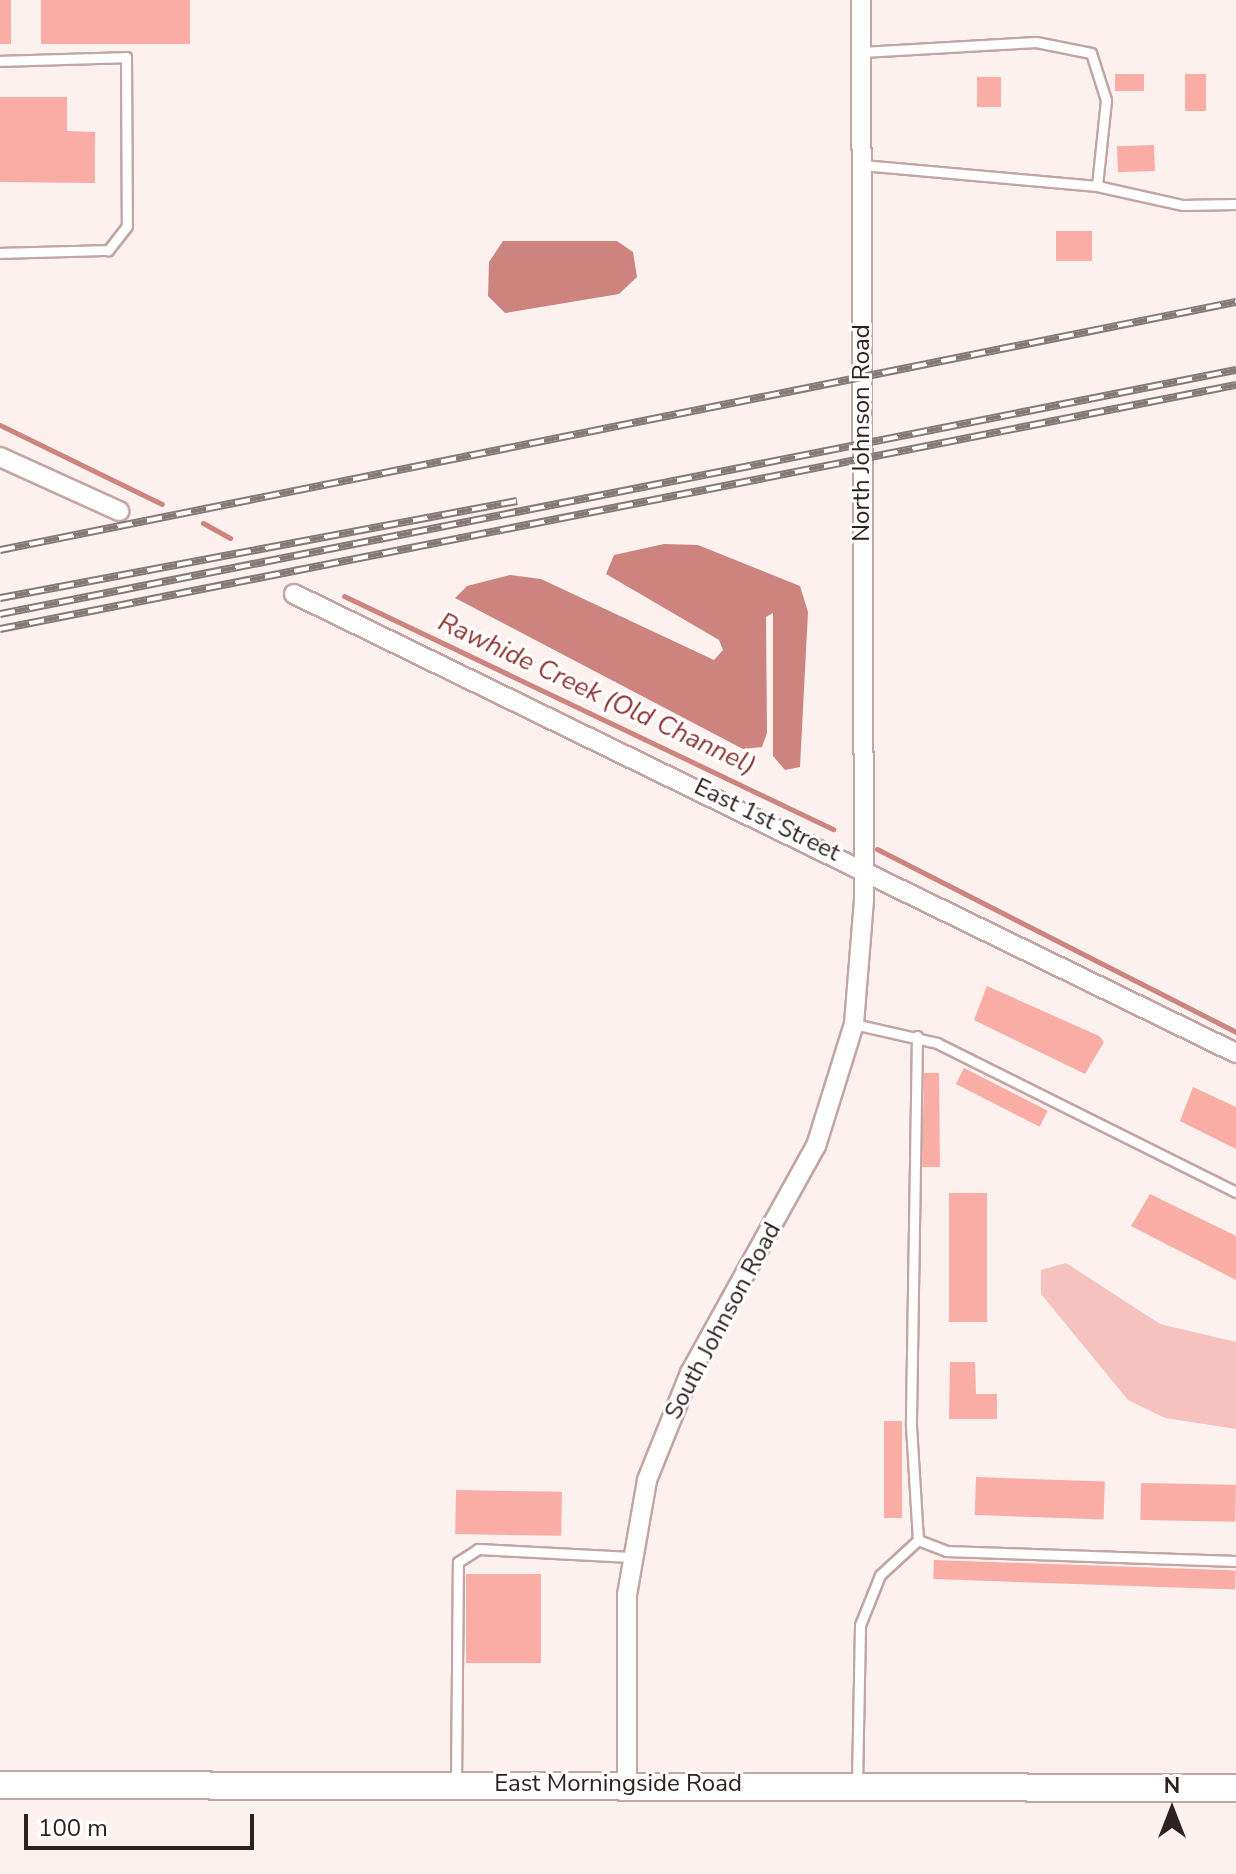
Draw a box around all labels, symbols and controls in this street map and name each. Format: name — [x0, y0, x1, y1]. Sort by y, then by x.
street label: North Johnson Road — [848, 324, 876, 542]
water label: Rawhide Creek (Old Channel) — [433, 607, 761, 781]
street label: East 1st Street — [690, 772, 844, 868]
street label: South Johnson Road — [659, 1218, 787, 1424]
street label: East Morningside Road — [494, 1770, 742, 1798]
north arrow — [1132, 1770, 1212, 1850]
text: N — [1164, 1771, 1180, 1801]
scale bar — [28, 1798, 258, 1848]
text: 100 m — [38, 1812, 108, 1844]

